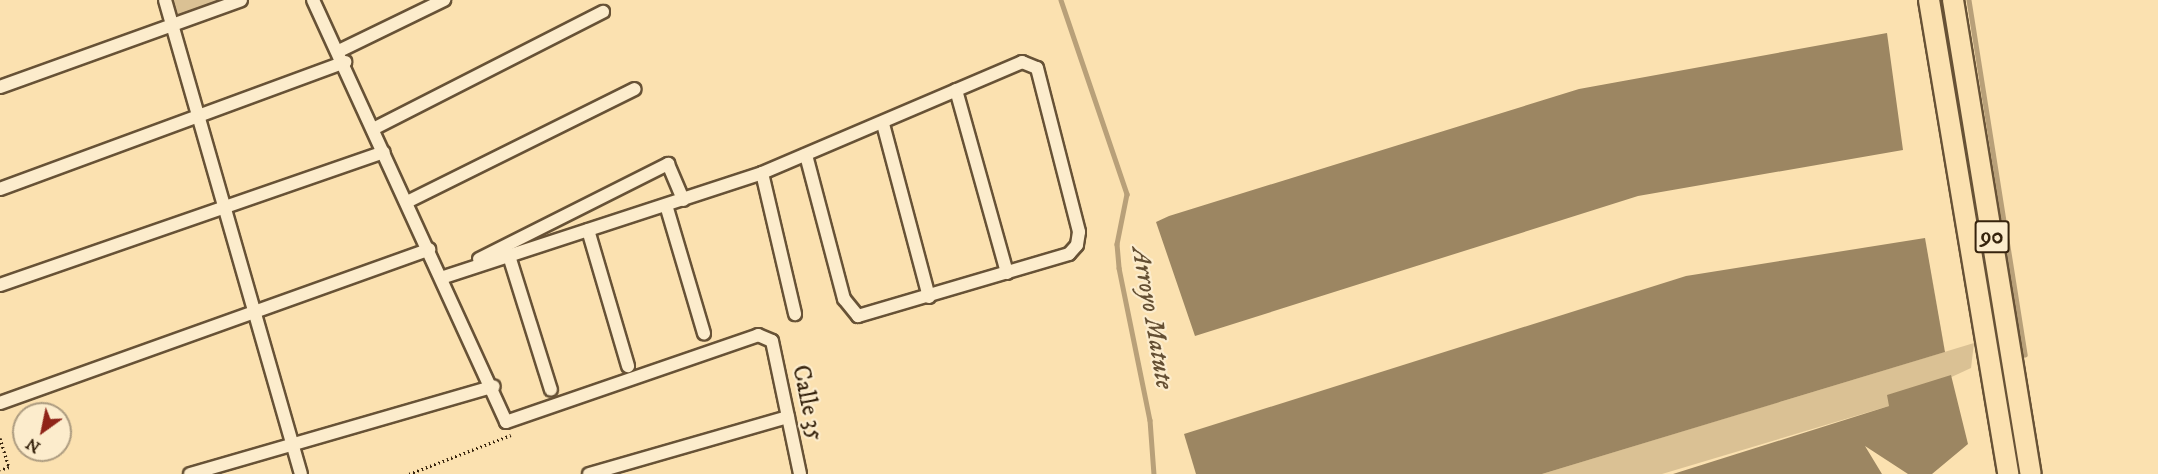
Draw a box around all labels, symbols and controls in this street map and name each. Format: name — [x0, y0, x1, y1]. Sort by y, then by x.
road number: 90 — [1974, 218, 2010, 256]
water label: Arroyo Matute — [1124, 245, 1180, 391]
street label: Calle 35 — [785, 363, 829, 443]
north arrow — [12, 402, 72, 462]
text: N — [22, 433, 44, 457]

